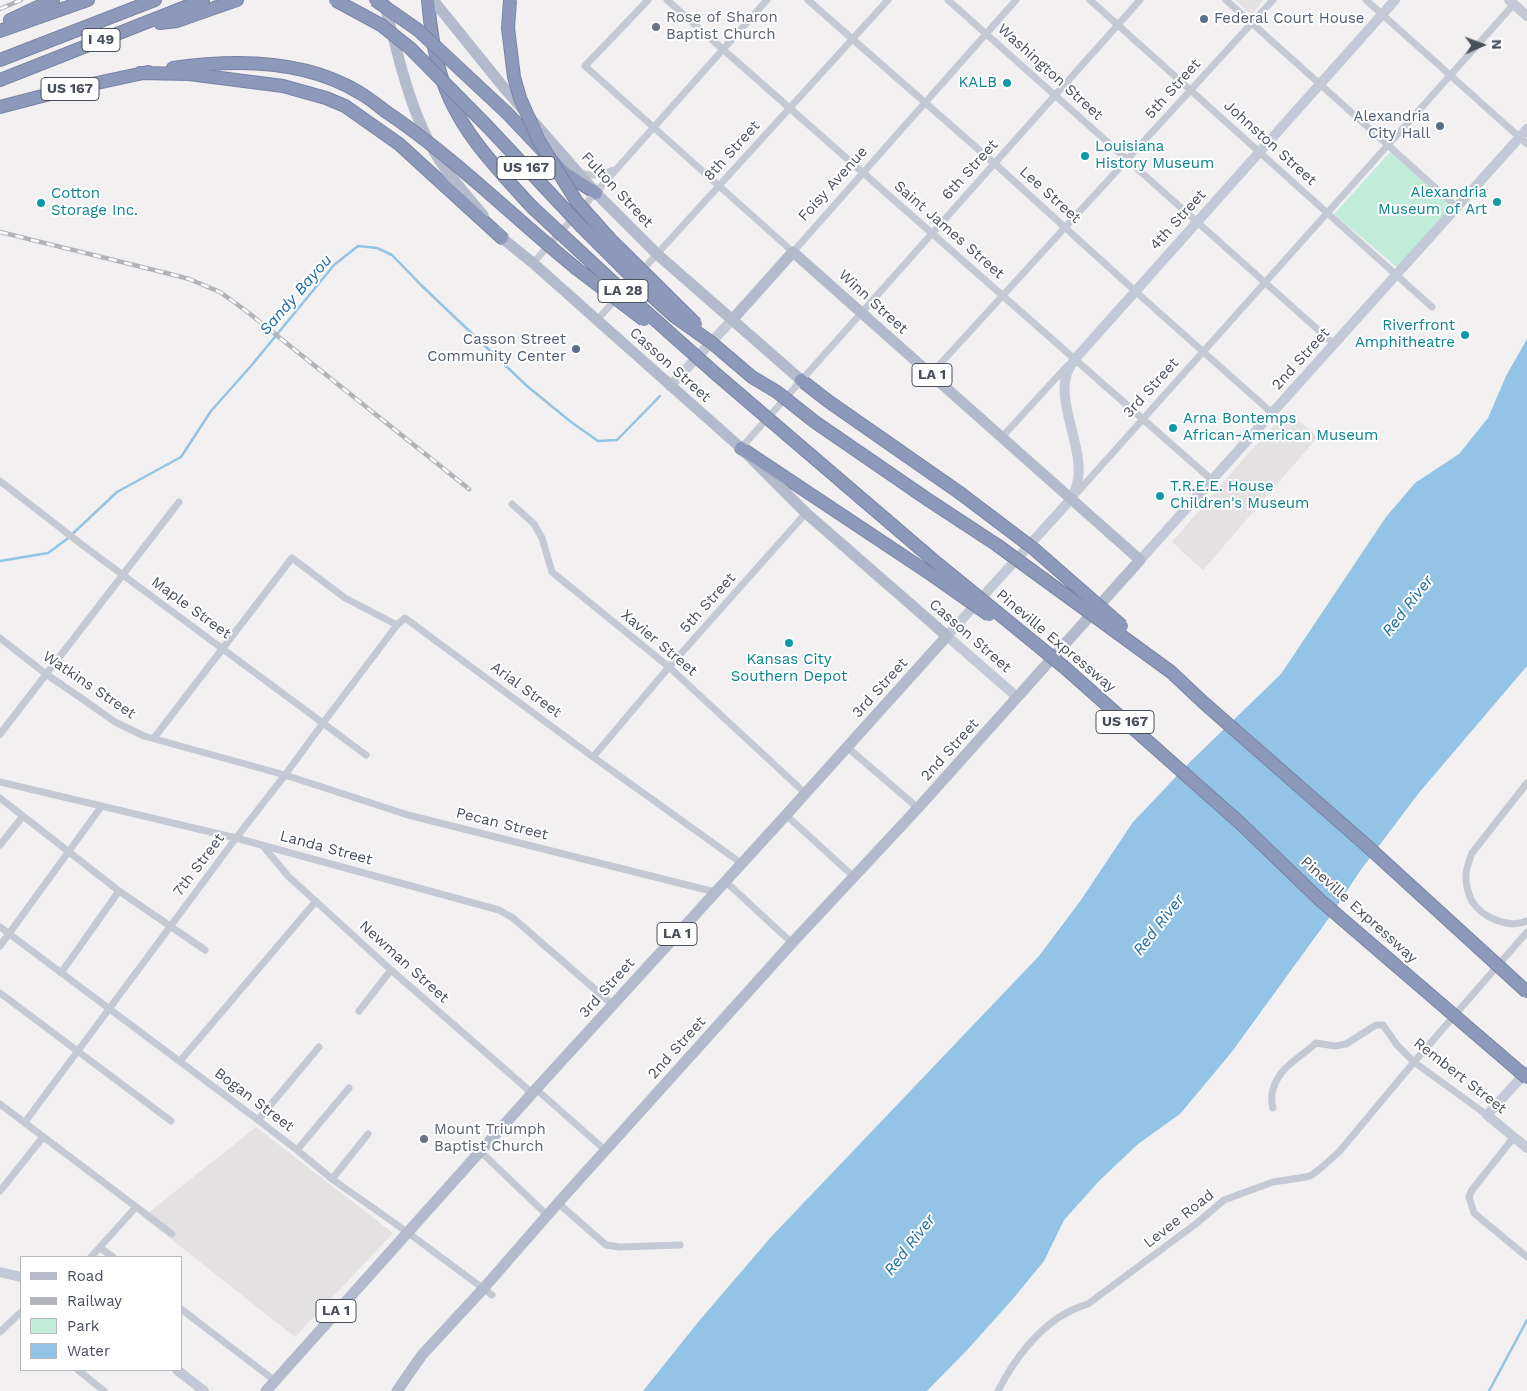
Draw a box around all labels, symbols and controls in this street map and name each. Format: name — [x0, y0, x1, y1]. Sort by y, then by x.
place label: Rose of Sharon Baptist Church — [666, 9, 778, 44]
place label: Federal Court House — [1214, 10, 1364, 28]
marker: Federal Court House — [1198, 13, 1210, 25]
street label: Washington Street — [994, 20, 1106, 124]
north arrow — [1457, 20, 1507, 70]
marker: Rose of Sharon Baptist Church — [650, 21, 662, 33]
road number: I 49 — [82, 28, 120, 52]
text: N — [1489, 39, 1505, 50]
street label: 5th Street — [1141, 55, 1205, 123]
place label: KALB — [958, 74, 997, 92]
marker: KALB — [1001, 77, 1013, 89]
road number: US 167 — [41, 78, 99, 100]
street label: Johnston Street — [1220, 97, 1320, 189]
place label: Alexandria City Hall — [1354, 108, 1430, 143]
street label: 8th Street — [700, 117, 764, 185]
marker: Alexandria City Hall — [1434, 120, 1446, 132]
street label: 6th Street — [938, 136, 1002, 204]
place label: Louisiana History Museum — [1095, 138, 1214, 173]
street label: Foisy Avenue — [795, 143, 871, 225]
street label: Fulton Street — [577, 148, 657, 232]
marker: Louisiana History Museum — [1079, 150, 1091, 162]
road number: US 167 — [497, 156, 555, 180]
street label: Lee Street — [1016, 163, 1084, 227]
street label: Saint James Street — [890, 177, 1008, 283]
place label: Alexandria Museum of Art — [1378, 184, 1487, 219]
place label: Cotton Storage Inc. — [51, 185, 138, 220]
street label: 4th Street — [1146, 186, 1210, 254]
marker: Alexandria Museum of Art — [1491, 196, 1503, 208]
marker: Cotton Storage Inc. — [35, 197, 47, 209]
water label: Sandy Bayou — [256, 251, 336, 339]
street label: Winn Street — [835, 266, 911, 338]
road number: LA 28 — [598, 280, 648, 302]
place label: Riverfront Amphitheatre — [1355, 317, 1455, 352]
street label: Casson Street — [626, 324, 714, 406]
street label: 2nd Street — [1268, 324, 1334, 394]
marker: Riverfront Amphitheatre — [1459, 329, 1471, 341]
place label: Casson Street Community Center — [427, 331, 566, 366]
marker: Casson Street Community Center — [570, 343, 582, 355]
street label: 3rd Street — [1119, 354, 1183, 422]
road number: LA 1 — [912, 364, 952, 386]
place label: Arna Bontemps African-American Museum — [1183, 410, 1378, 445]
marker: Arna Bontemps African-American Museum — [1167, 422, 1179, 434]
place label: T.R.E.E. House Children's Museum — [1170, 478, 1309, 513]
marker: T.R.E.E. House Children's Museum — [1154, 490, 1166, 502]
street label: 5th Street — [676, 569, 740, 637]
water label: Red River — [1378, 572, 1438, 640]
street label: Maple Street — [148, 573, 234, 643]
street label: Pineville Expressway — [993, 586, 1119, 696]
street label: Casson Street — [925, 595, 1015, 677]
street label: Xavier Street — [617, 606, 701, 680]
marker: Kansas City Southern Depot — [783, 637, 795, 649]
street label: Watkins Street — [39, 647, 139, 723]
place label: Kansas City Southern Depot — [731, 651, 847, 686]
street label: 3rd Street — [848, 654, 912, 722]
street label: Arial Street — [487, 658, 565, 722]
road number: US 167 — [1096, 710, 1154, 734]
street label: 2nd Street — [917, 715, 983, 785]
street label: Pecan Street — [454, 804, 550, 844]
street label: Landa Street — [278, 827, 374, 869]
street label: 7th Street — [169, 830, 229, 900]
street label: Pineville Expressway — [1297, 853, 1421, 967]
water label: Red River — [1129, 891, 1189, 959]
street label: Newman Street — [356, 917, 452, 1007]
road number: LA 1 — [657, 922, 697, 946]
street label: 3rd Street — [575, 954, 639, 1022]
street label: 2nd Street — [644, 1013, 710, 1083]
street label: Rembert Street — [1410, 1034, 1510, 1118]
street label: Bogan Street — [211, 1064, 297, 1136]
place label: Mount Triumph Baptist Church — [434, 1121, 546, 1156]
marker: Mount Triumph Baptist Church — [418, 1133, 430, 1145]
street label: Levee Road — [1140, 1186, 1218, 1252]
water label: Red River — [880, 1211, 940, 1279]
legend — [20, 1256, 182, 1371]
text: Road — [67, 1267, 104, 1285]
text: Railway — [67, 1292, 122, 1310]
road number: LA 1 — [316, 1300, 356, 1322]
text: Park — [67, 1317, 99, 1335]
text: Water — [67, 1342, 110, 1360]

